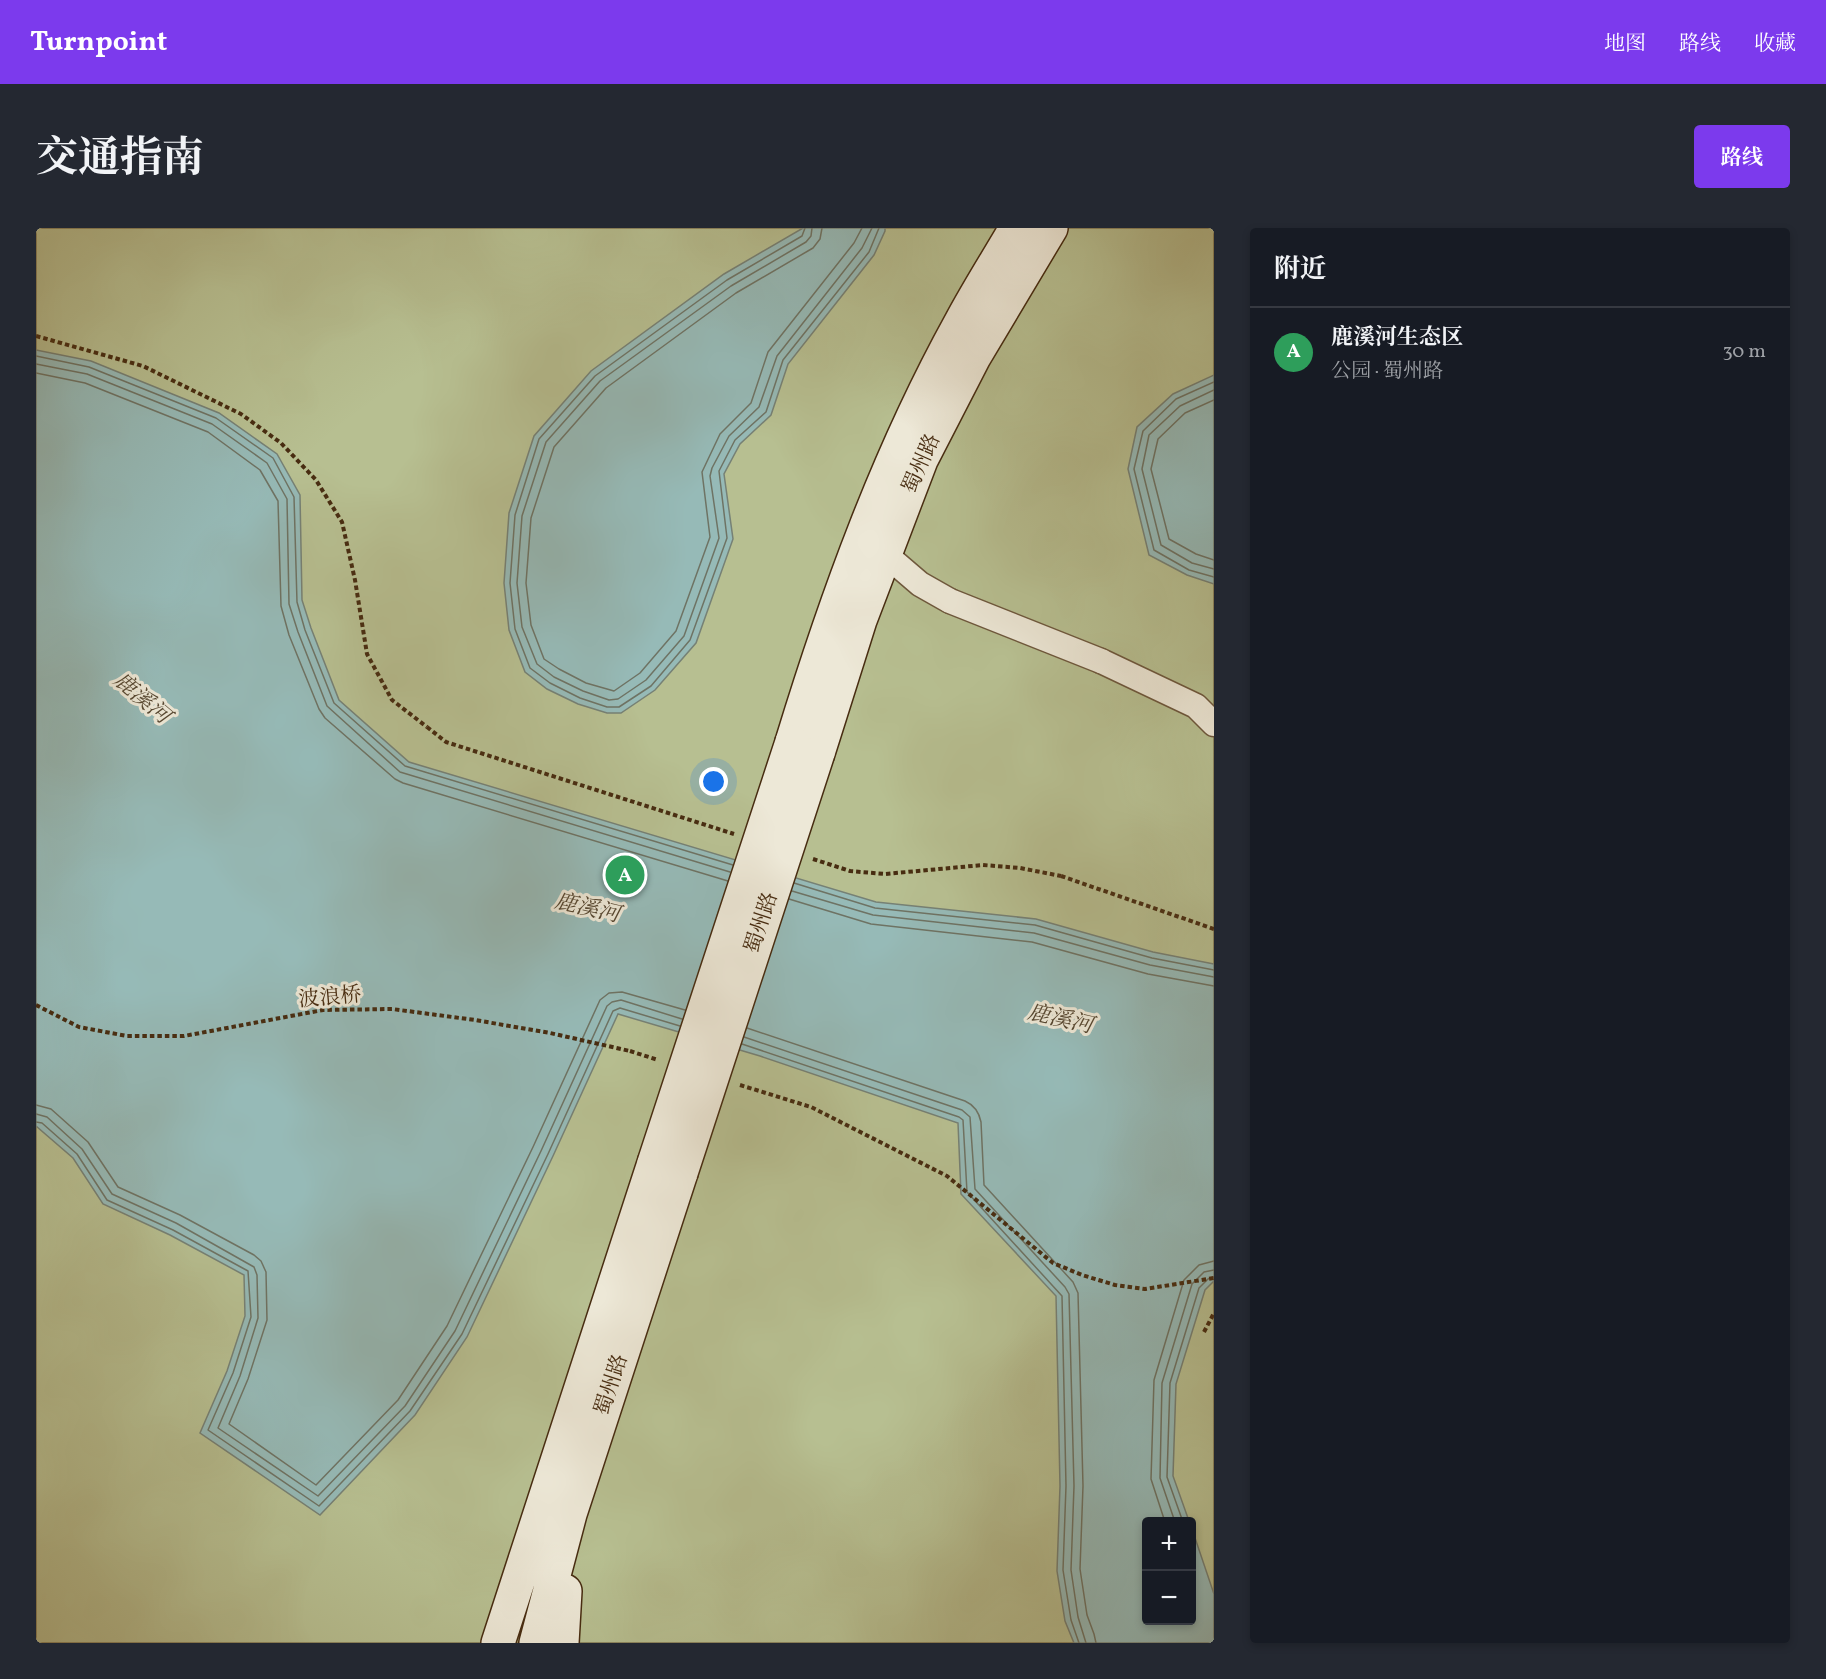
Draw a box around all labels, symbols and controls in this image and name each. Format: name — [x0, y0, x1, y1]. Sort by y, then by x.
text: Turnpoint — [30, 23, 167, 62]
text: 地图 — [1604, 30, 1646, 59]
text: 路线 — [1679, 30, 1721, 59]
text: 收藏 — [1754, 30, 1796, 59]
button: 路线 — [1694, 125, 1790, 188]
text: 交通指南 — [36, 131, 204, 190]
text: 附近 — [1274, 252, 1326, 288]
text: 鹿溪河生态区 — [1331, 323, 1463, 354]
text: A — [1286, 338, 1301, 366]
text: 30 m — [1722, 338, 1766, 366]
text: 公园 · 蜀州路 — [1331, 358, 1443, 386]
street label: 蜀州路 — [896, 429, 948, 499]
water label: 鹿溪河 — [106, 666, 179, 735]
your location — [699, 767, 728, 796]
pin: A — [606, 852, 644, 898]
water label: 鹿溪河 — [551, 886, 627, 932]
street label: 蜀州路 — [738, 889, 786, 957]
street label: 波浪桥 — [297, 981, 363, 1015]
water label: 鹿溪河 — [1024, 997, 1100, 1043]
street label: 蜀州路 — [588, 1351, 636, 1419]
map controls — [1142, 1517, 1196, 1625]
button: + — [1142, 1517, 1196, 1571]
button: − — [1142, 1571, 1196, 1625]

